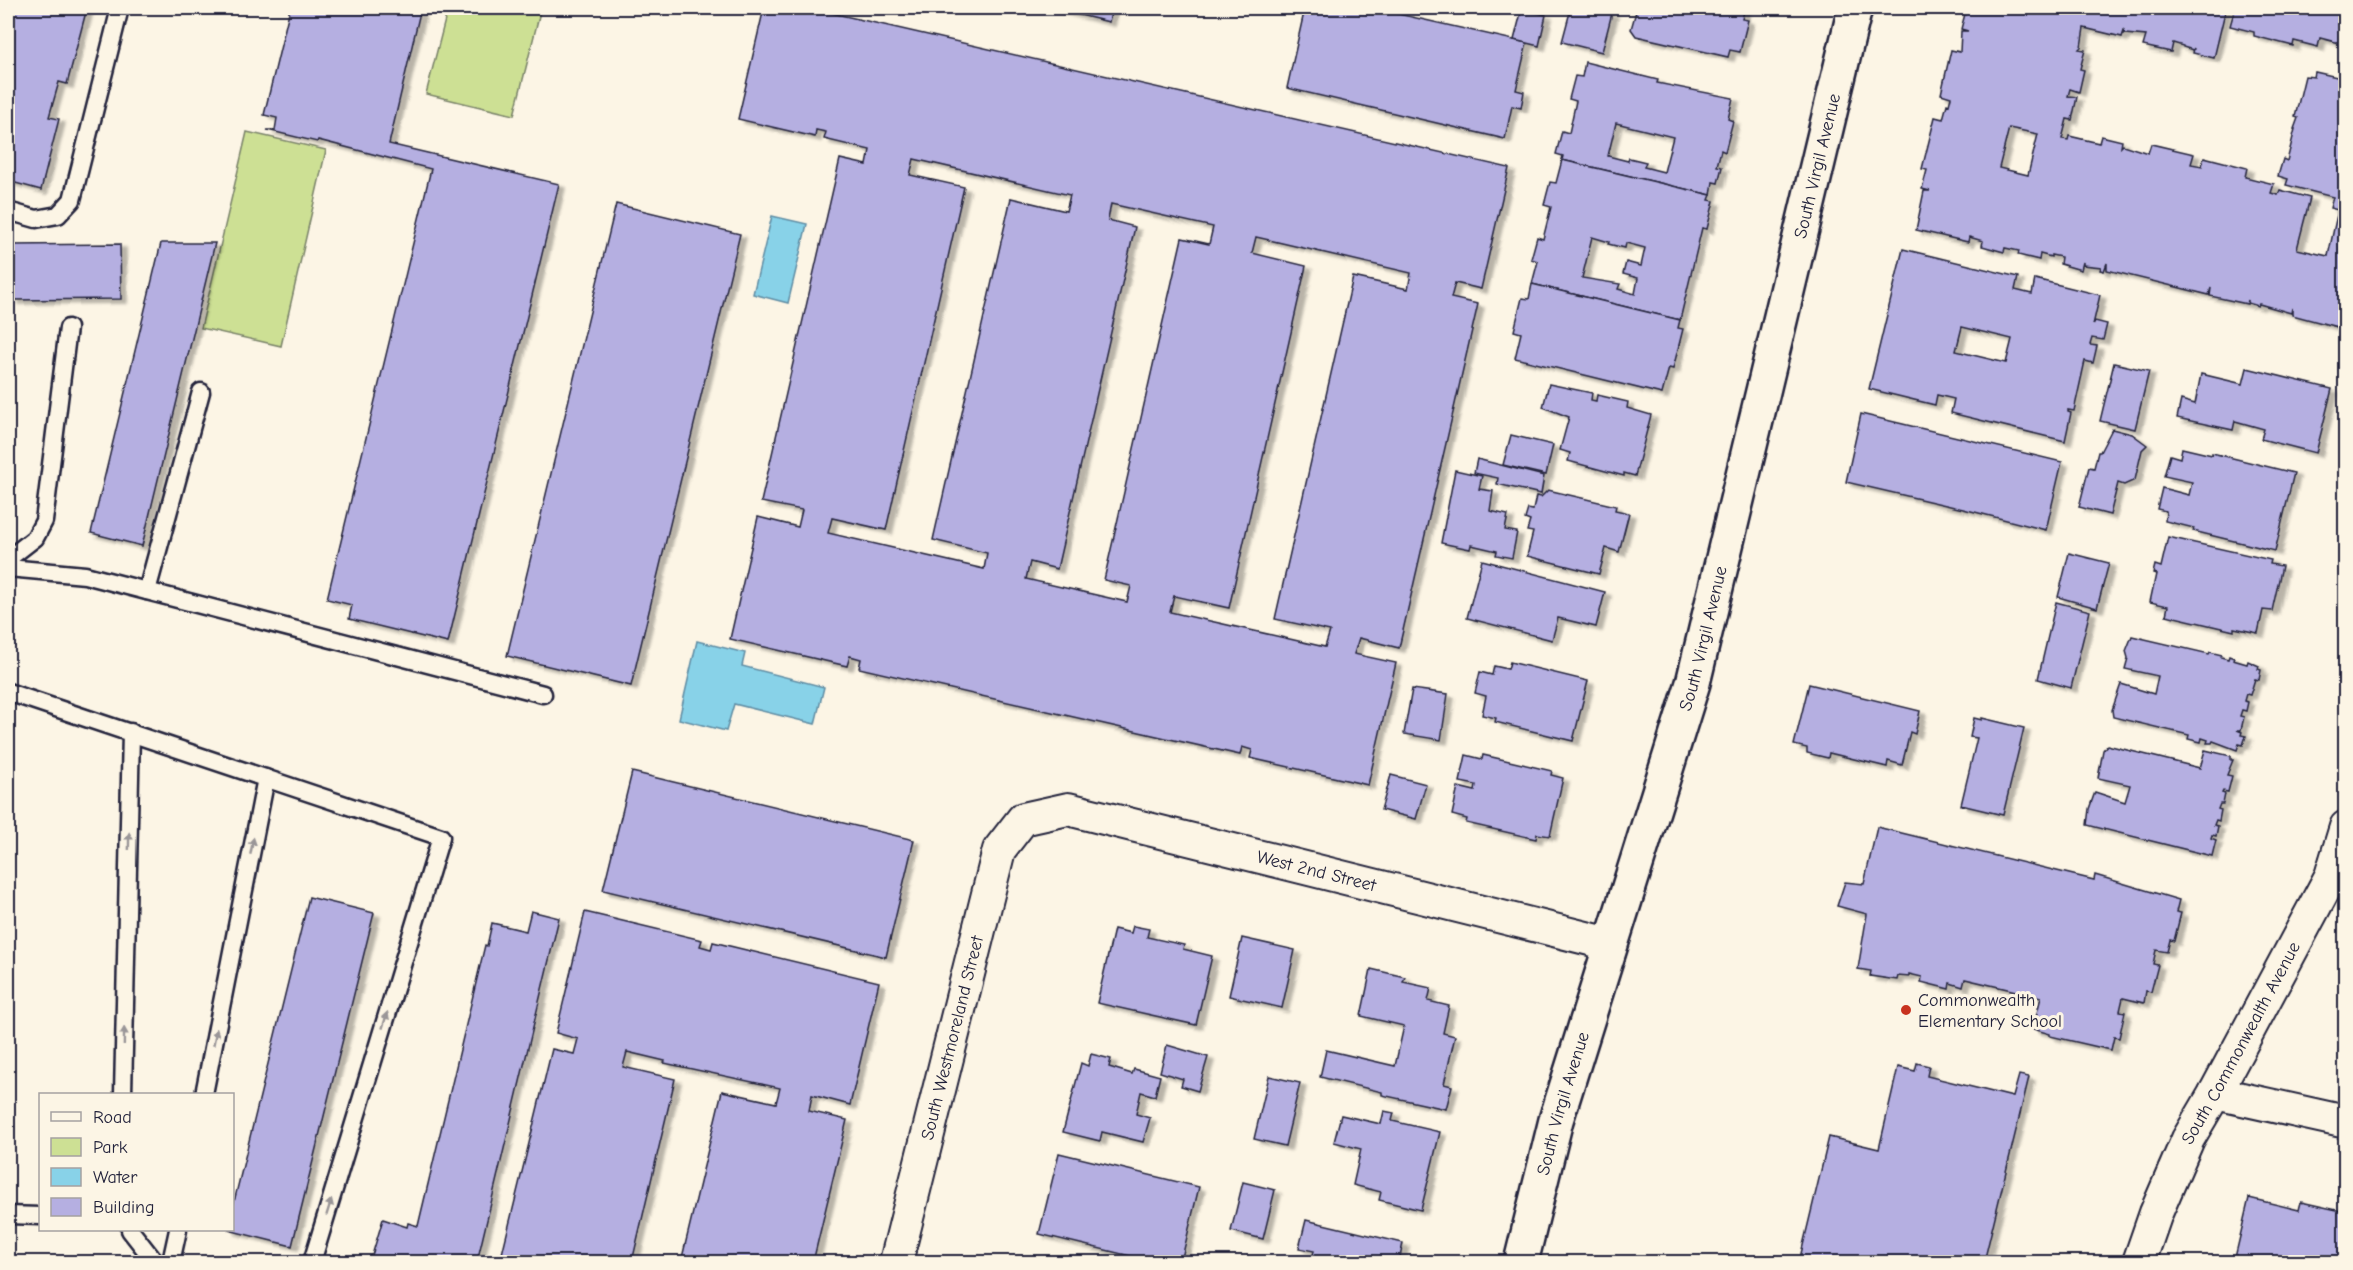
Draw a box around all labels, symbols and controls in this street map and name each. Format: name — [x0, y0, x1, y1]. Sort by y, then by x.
street label: South Virgil Avenue — [1790, 91, 1845, 240]
street label: South Virgil Avenue — [1674, 564, 1731, 713]
one-way arrow — [124, 832, 133, 851]
one-way arrow — [248, 836, 257, 855]
street label: West 2nd Street — [1255, 846, 1379, 896]
street label: South Westmoreland Street — [916, 933, 988, 1142]
street label: South Commonwealth Avenue — [2177, 938, 2304, 1148]
place label: Commonwealth Elementary School — [1918, 990, 2062, 1032]
marker: Commonwealth Elementary School — [1899, 1003, 1913, 1017]
one-way arrow — [381, 1011, 390, 1029]
one-way arrow — [120, 1027, 129, 1046]
one-way arrow — [211, 1027, 220, 1046]
street label: South Virgil Avenue — [1532, 1029, 1594, 1177]
legend — [39, 1093, 234, 1231]
text: Road — [93, 1107, 132, 1128]
text: Park — [93, 1137, 128, 1158]
text: Water — [93, 1167, 138, 1188]
text: Building — [93, 1197, 155, 1218]
one-way arrow — [325, 1197, 334, 1215]

